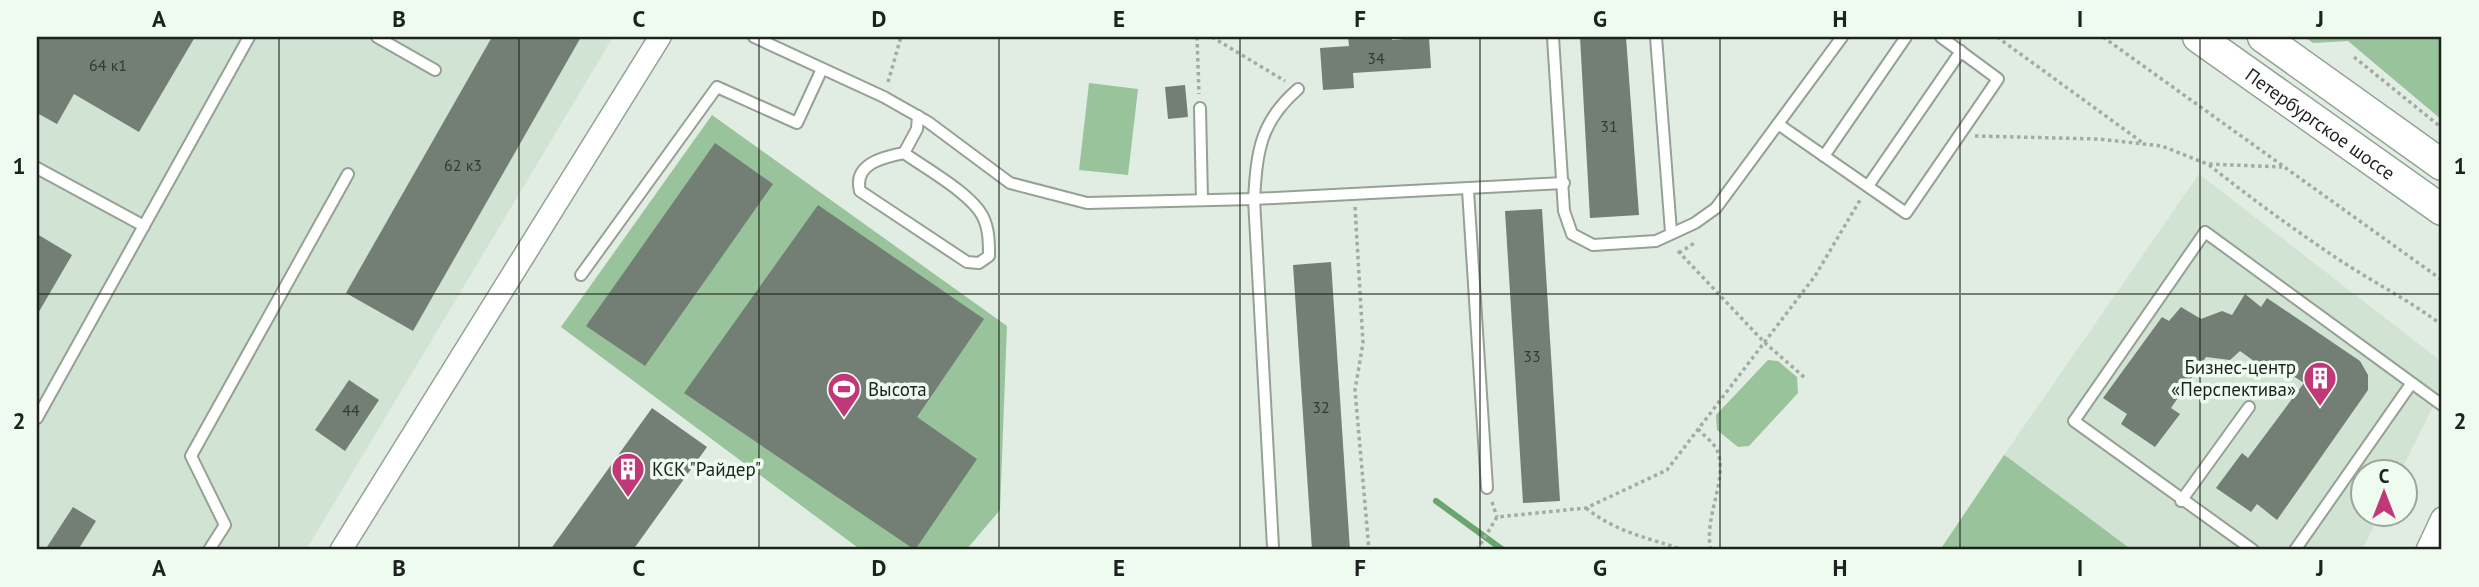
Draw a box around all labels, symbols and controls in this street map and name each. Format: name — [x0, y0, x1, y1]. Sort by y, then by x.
text: A — [152, 4, 166, 33]
text: B — [392, 4, 406, 33]
text: C — [633, 4, 646, 33]
text: D — [872, 4, 886, 33]
text: E — [1113, 4, 1125, 33]
text: F — [1354, 4, 1366, 33]
text: G — [1593, 4, 1607, 33]
text: H — [1833, 4, 1847, 33]
text: I — [2077, 4, 2083, 33]
text: J — [2315, 4, 2324, 33]
house number: 34 — [1367, 48, 1385, 68]
house number: 64 к1 — [89, 55, 127, 75]
street label: Петербургское шоссе — [2241, 63, 2400, 185]
house number: 31 — [1600, 116, 1618, 136]
text: 1 — [12, 151, 26, 180]
text: 1 — [2453, 151, 2467, 180]
house number: 62 к3 — [444, 155, 482, 175]
house number: 33 — [1523, 346, 1541, 366]
place label: Бизнес-центр «Перспектива» — [2171, 355, 2296, 401]
building icon: Бизнес-центр «Перспектива» — [2301, 359, 2339, 408]
sports icon: Высота — [825, 370, 863, 419]
place label: Высота — [868, 377, 927, 401]
house number: 32 — [1312, 397, 1330, 417]
house number: 44 — [342, 400, 360, 420]
text: 2 — [12, 406, 26, 435]
text: 2 — [2453, 406, 2467, 435]
building icon: КСК "Райдер" — [609, 450, 647, 499]
place label: КСК "Райдер" — [652, 457, 761, 481]
north arrow — [2350, 458, 2420, 528]
text: С — [2379, 464, 2390, 488]
text: A — [152, 553, 166, 582]
text: B — [392, 553, 406, 582]
text: C — [633, 553, 646, 582]
text: D — [872, 553, 886, 582]
text: E — [1113, 553, 1125, 582]
text: F — [1354, 553, 1366, 582]
text: G — [1593, 553, 1607, 582]
text: H — [1833, 553, 1847, 582]
text: I — [2077, 553, 2083, 582]
text: J — [2315, 553, 2324, 582]

